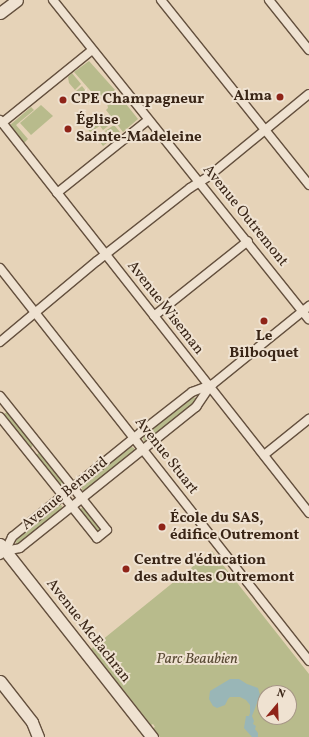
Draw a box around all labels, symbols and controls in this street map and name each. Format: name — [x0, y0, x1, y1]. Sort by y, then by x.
place label: Alma — [234, 88, 272, 106]
place label: CPE Champagneur — [71, 91, 204, 109]
marker: Alma — [275, 92, 285, 102]
marker: CPE Champagneur — [58, 95, 68, 105]
place label: Église Sainte-Madeleine — [76, 111, 202, 146]
marker: Église Sainte-Madeleine — [63, 124, 73, 134]
street label: Avenue Outremont — [198, 162, 292, 270]
street label: Avenue Wiseman — [123, 257, 207, 359]
marker: Le Bilboquet — [259, 316, 269, 326]
place label: Le Bilboquet — [229, 327, 299, 362]
street label: Avenue Stuart — [130, 414, 202, 498]
street label: Avenue Bernard — [18, 454, 112, 534]
place label: École du SAS, édifice Outremont — [170, 509, 299, 544]
marker: École du SAS, édifice Outremont — [157, 522, 167, 532]
place label: Centre d'éducation des adultes Outremont — [134, 551, 294, 586]
marker: Centre d'éducation des adultes Outremont — [121, 564, 131, 574]
street label: Avenue McEachran — [42, 575, 134, 687]
park label: Parc Beaubien — [156, 651, 238, 669]
north arrow — [257, 685, 297, 725]
text: N — [275, 686, 287, 703]

